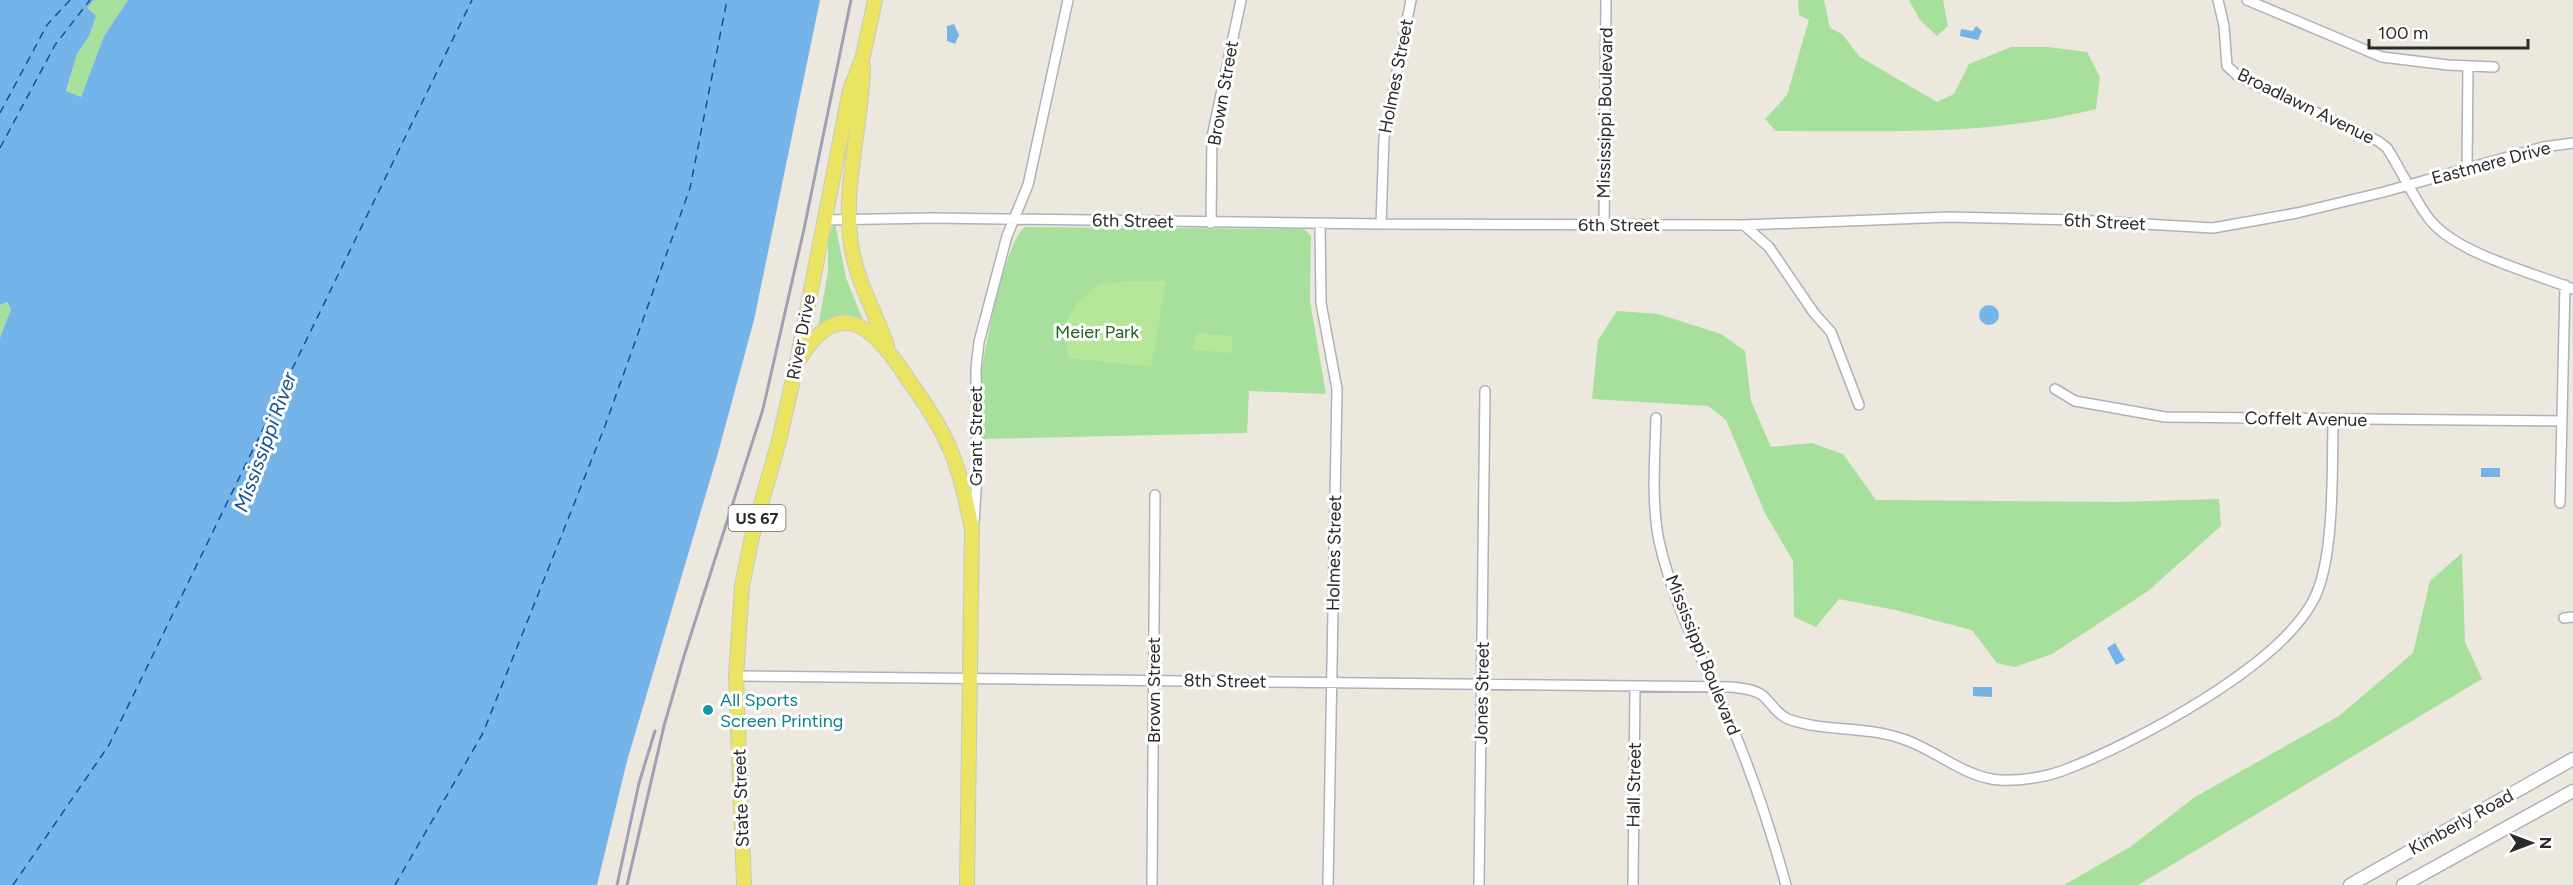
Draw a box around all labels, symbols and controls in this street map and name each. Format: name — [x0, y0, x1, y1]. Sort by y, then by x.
scale bar — [2369, 12, 2528, 50]
street label: Holmes Street — [1374, 17, 1418, 135]
text: 100 m — [2378, 22, 2428, 44]
street label: Mississippi Boulevard — [1593, 27, 1617, 199]
street label: Brown Street — [1203, 39, 1243, 147]
street label: Broadlawn Avenue — [2234, 63, 2378, 149]
street label: Eastmere Drive — [2429, 137, 2553, 189]
street label: 6th Street — [1092, 209, 1174, 233]
street label: 6th Street — [2064, 209, 2147, 235]
street label: 6th Street — [1578, 214, 1660, 236]
street label: River Drive — [782, 292, 820, 382]
park label: Meier Park — [1055, 321, 1139, 343]
water label: Mississippi River — [229, 368, 302, 515]
street label: Grant Street — [965, 385, 987, 486]
street label: Coffelt Avenue — [2245, 407, 2368, 431]
street label: Holmes Street — [1322, 494, 1346, 611]
road number: US 67 — [728, 505, 786, 531]
street label: Mississippi Boulevard — [1661, 572, 1745, 738]
street label: Brown Street — [1143, 637, 1165, 743]
street label: Jones Street — [1470, 641, 1494, 745]
street label: 8th Street — [1183, 669, 1267, 693]
place label: All Sports Screen Printing — [720, 689, 843, 732]
marker: All Sports Screen Printing — [701, 703, 715, 717]
street label: Hall Street — [1622, 742, 1646, 828]
street label: State Street — [728, 748, 754, 848]
street label: Kimberly Road — [2405, 784, 2517, 860]
north arrow — [2501, 813, 2561, 873]
text: N — [2536, 837, 2555, 849]

